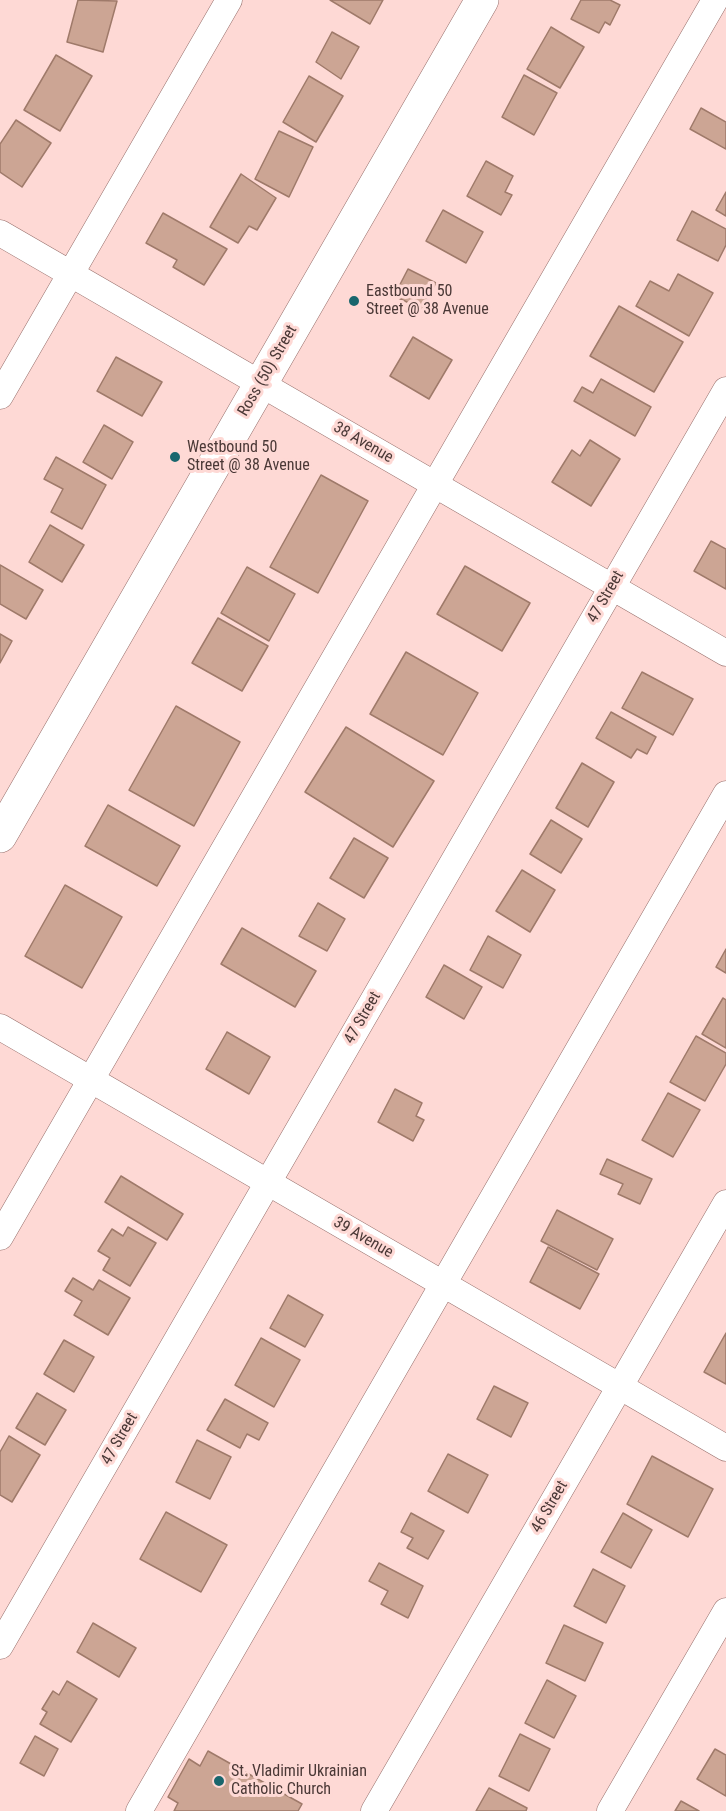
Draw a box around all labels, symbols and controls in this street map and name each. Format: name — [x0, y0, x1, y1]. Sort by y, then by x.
place label: Eastbound 50 Street @ 38 Avenue — [366, 282, 489, 320]
marker: Eastbound 50 Street @ 38 Avenue — [347, 294, 361, 308]
street label: Ross (50) Street — [234, 322, 302, 420]
street label: 38 Avenue — [330, 418, 396, 468]
place label: Westbound 50 Street @ 38 Avenue — [187, 438, 310, 476]
marker: Westbound 50 Street @ 38 Avenue — [168, 450, 182, 464]
street label: 47 Street — [583, 568, 629, 626]
street label: 47 Street — [340, 989, 386, 1047]
street label: 39 Avenue — [330, 1213, 396, 1263]
street label: 47 Street — [97, 1410, 143, 1468]
street label: 46 Street — [527, 1478, 573, 1536]
place label: St. Vladimir Ukrainian Catholic Church — [231, 1762, 367, 1800]
marker: St. Vladimir Ukrainian Catholic Church — [212, 1774, 226, 1788]

